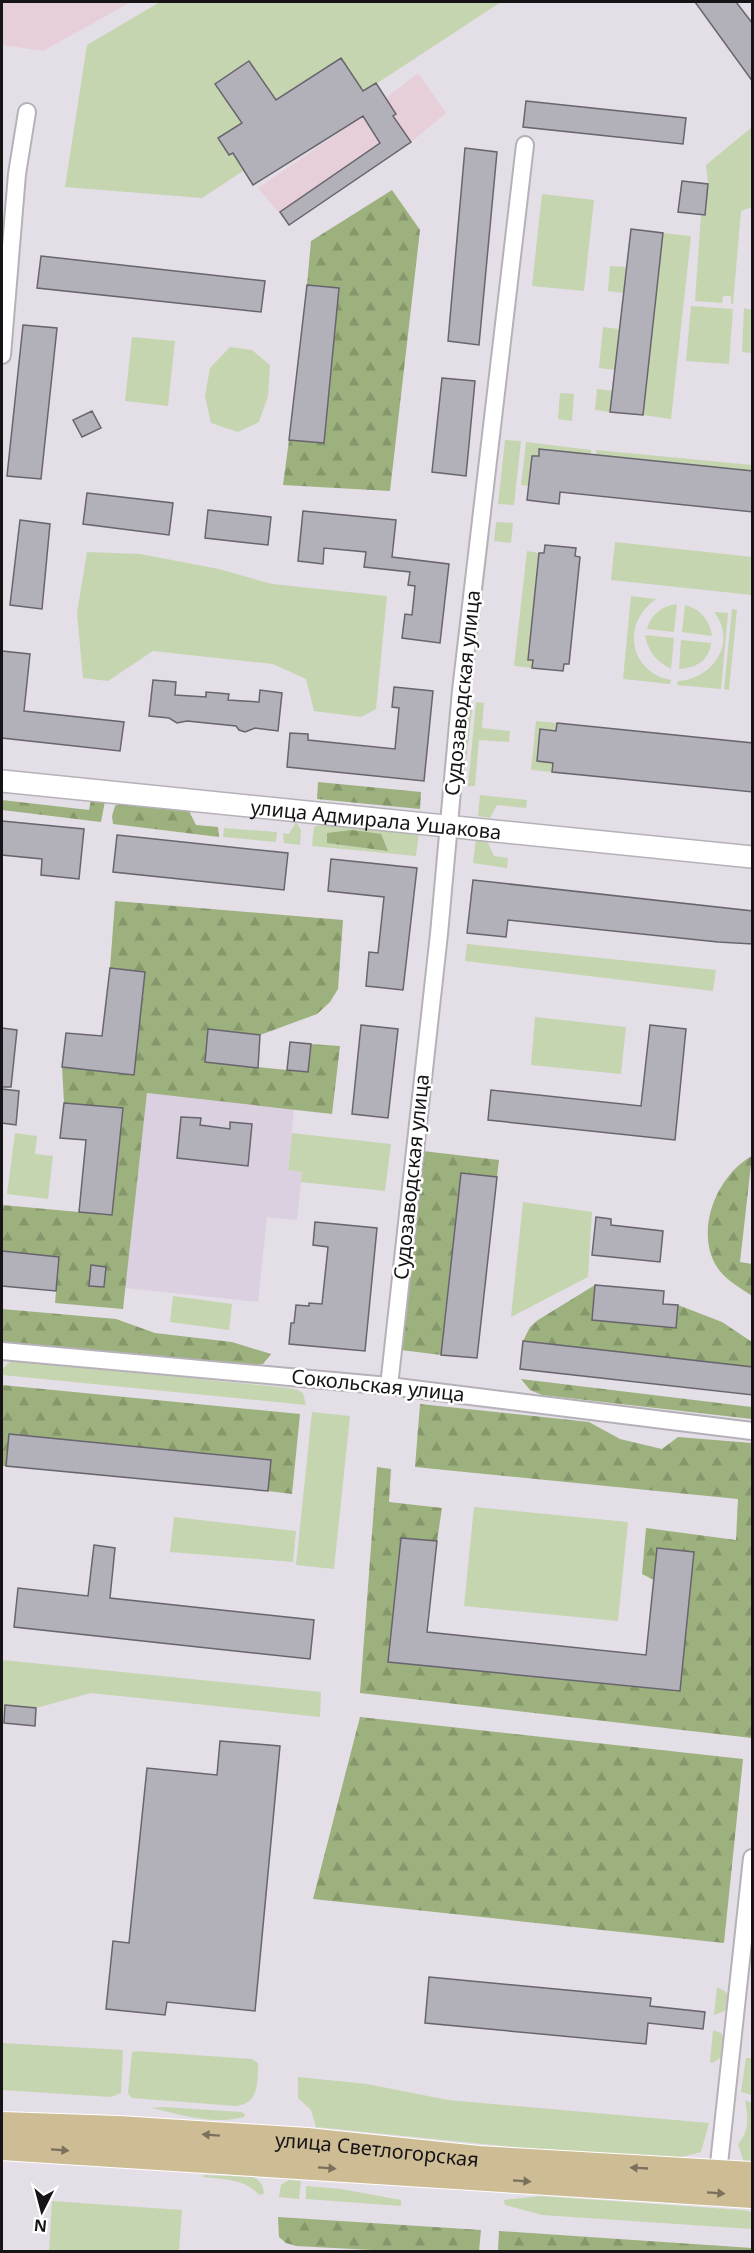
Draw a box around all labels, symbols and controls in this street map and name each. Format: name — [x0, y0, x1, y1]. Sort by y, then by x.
street label: Судозаводская улица — [438, 589, 486, 797]
street label: улица Адмирала Ушакова — [250, 793, 503, 845]
street label: Судозаводская улица — [387, 1073, 435, 1281]
street label: Сокольская улица — [290, 1362, 466, 1408]
street label: улица Светлогорская — [274, 2126, 480, 2173]
one-way arrow — [201, 2130, 220, 2140]
one-way arrow — [50, 2146, 69, 2155]
one-way arrow — [317, 2163, 336, 2172]
one-way arrow — [629, 2163, 648, 2173]
one-way arrow — [512, 2176, 531, 2185]
north arrow — [12, 2181, 72, 2241]
one-way arrow — [707, 2188, 726, 2198]
text: N — [33, 2214, 48, 2238]

